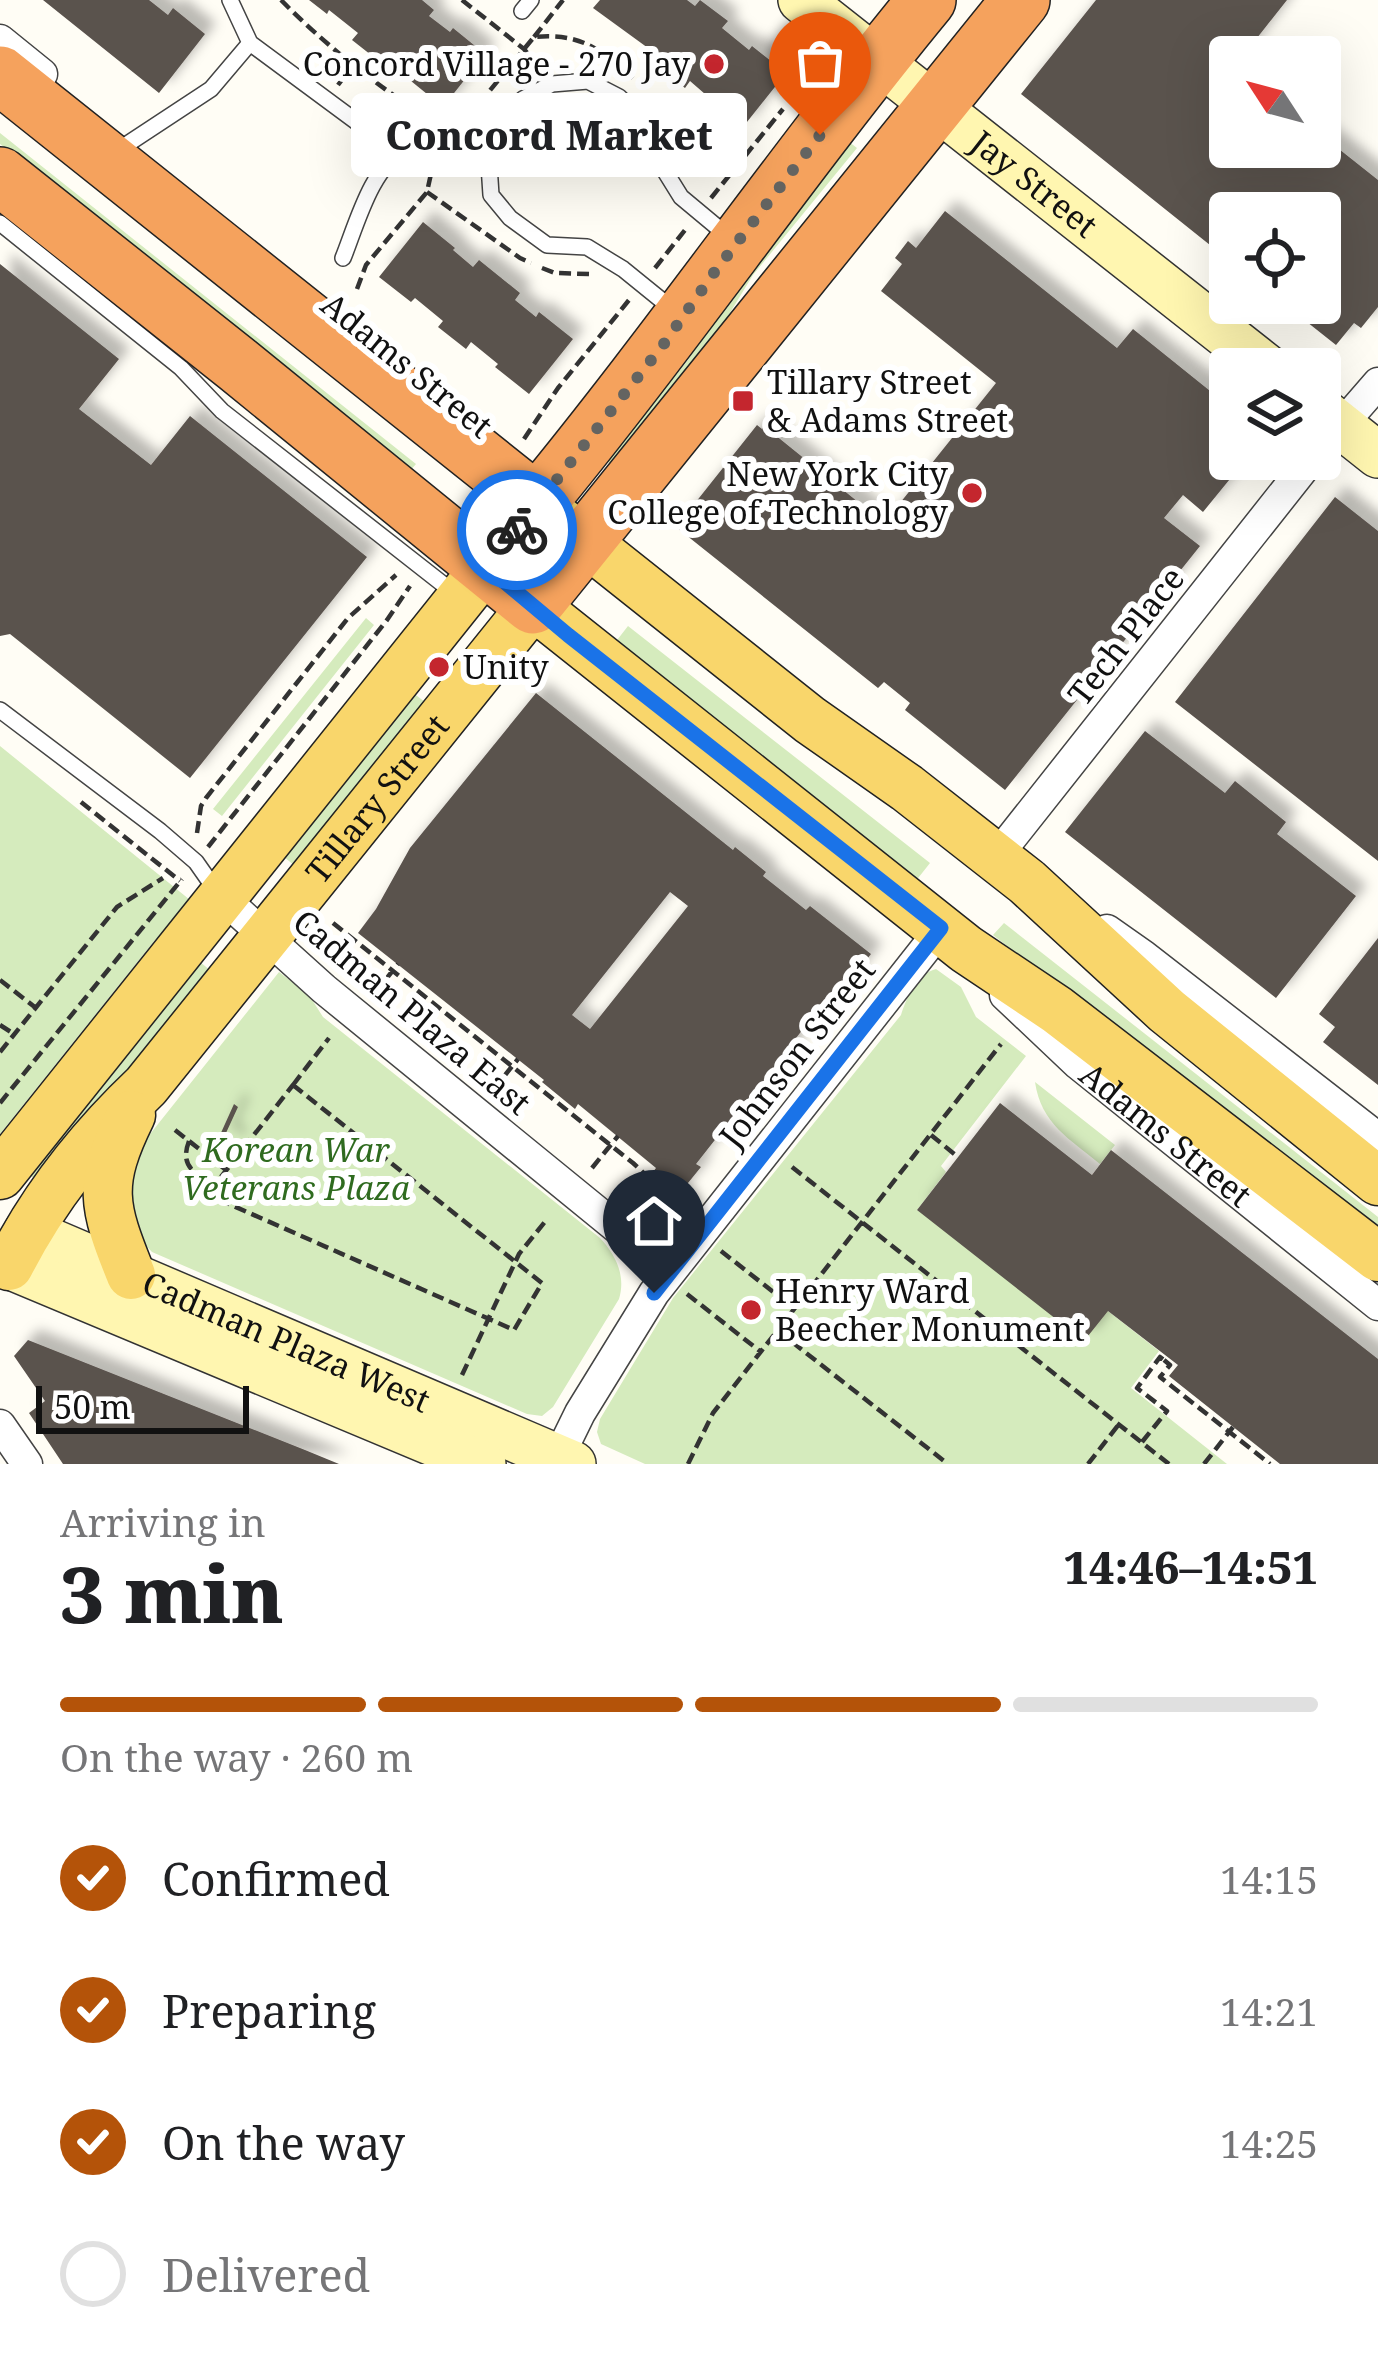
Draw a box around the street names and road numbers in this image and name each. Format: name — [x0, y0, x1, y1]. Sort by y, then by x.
street label: Jay Street — [961, 119, 1107, 247]
street label: Adams Street — [312, 282, 502, 448]
street label: Tech Place — [1057, 557, 1194, 714]
street label: Tillary Street — [295, 704, 459, 892]
street label: Cadman Plaza East — [284, 899, 541, 1124]
street label: Johnson Street — [708, 949, 885, 1158]
street label: Adams Street — [1071, 1051, 1261, 1217]
street label: Cadman Plaza West — [136, 1260, 437, 1422]

